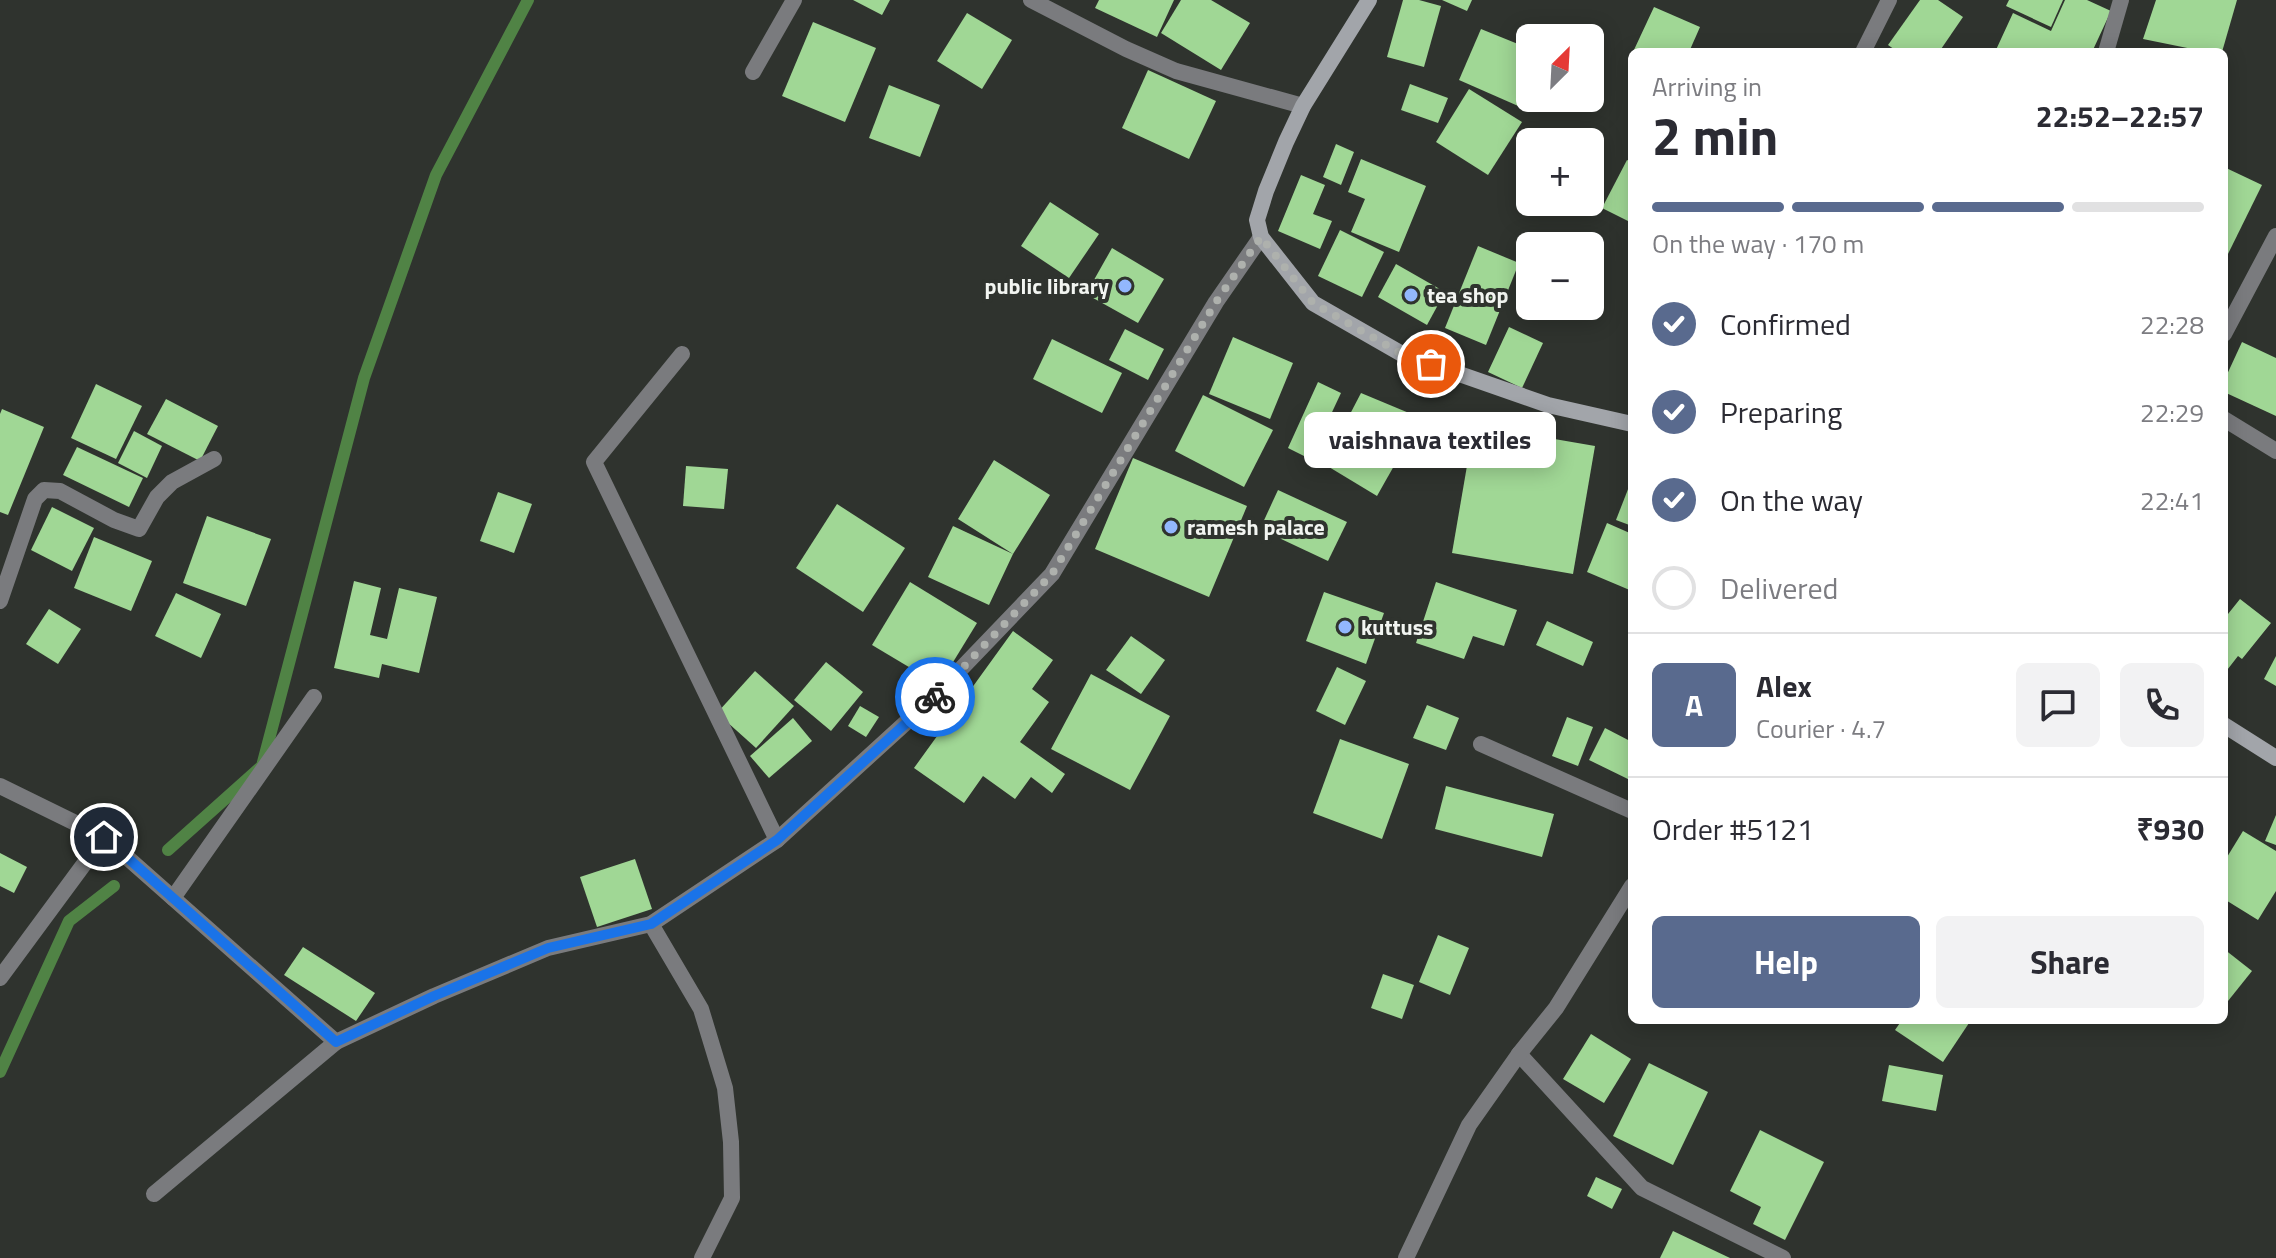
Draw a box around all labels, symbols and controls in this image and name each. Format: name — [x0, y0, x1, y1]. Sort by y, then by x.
north arrow — [1516, 24, 1604, 112]
map controls — [1516, 24, 1604, 320]
text: Arriving in — [1652, 67, 1762, 106]
text: 22:52–22:57 — [2036, 93, 2204, 139]
text: 2 min — [1652, 96, 1778, 175]
button: + — [1516, 128, 1604, 216]
text: On the way · 170 m — [1652, 224, 1864, 263]
button: − — [1516, 232, 1604, 320]
place label: public library — [984, 269, 1109, 303]
marker: public library — [1116, 277, 1134, 295]
place label: tea shop — [1427, 278, 1509, 312]
marker: tea shop — [1402, 286, 1420, 304]
text: Confirmed — [1720, 301, 1851, 347]
icon: check — [1652, 302, 1696, 346]
text: 22:28 — [2140, 305, 2204, 344]
pin — [1397, 330, 1465, 398]
icon: bag — [1409, 342, 1453, 386]
text: Preparing — [1720, 389, 1842, 435]
icon: check — [1652, 390, 1696, 434]
text: 22:29 — [2140, 393, 2204, 432]
callout: vaishnava textiles — [1305, 412, 1557, 468]
text: vaishnava textiles — [1329, 420, 1531, 459]
text: On the way — [1720, 477, 1863, 523]
icon: check — [1652, 478, 1696, 522]
text: 22:41 — [2140, 481, 2204, 520]
place label: ramesh palace — [1187, 510, 1325, 544]
marker: ramesh palace — [1162, 518, 1180, 536]
text: Delivered — [1720, 565, 1838, 611]
place label: kuttuss — [1361, 610, 1433, 644]
marker: kuttuss — [1336, 618, 1354, 636]
courier — [895, 657, 975, 737]
text: Alex — [1756, 663, 1812, 709]
button: chat — [2016, 663, 2100, 747]
button: phone — [2120, 663, 2204, 747]
icon: bike — [913, 675, 957, 719]
text: A — [1685, 682, 1703, 728]
text: Courier · 4.7 — [1756, 709, 1886, 748]
pin — [70, 803, 138, 871]
text: Order #5121 — [1652, 806, 1814, 852]
text: ₹930 — [2136, 806, 2204, 852]
icon: home — [82, 815, 126, 859]
button: Help — [1652, 916, 1920, 1008]
button: Share — [1936, 916, 2204, 1008]

